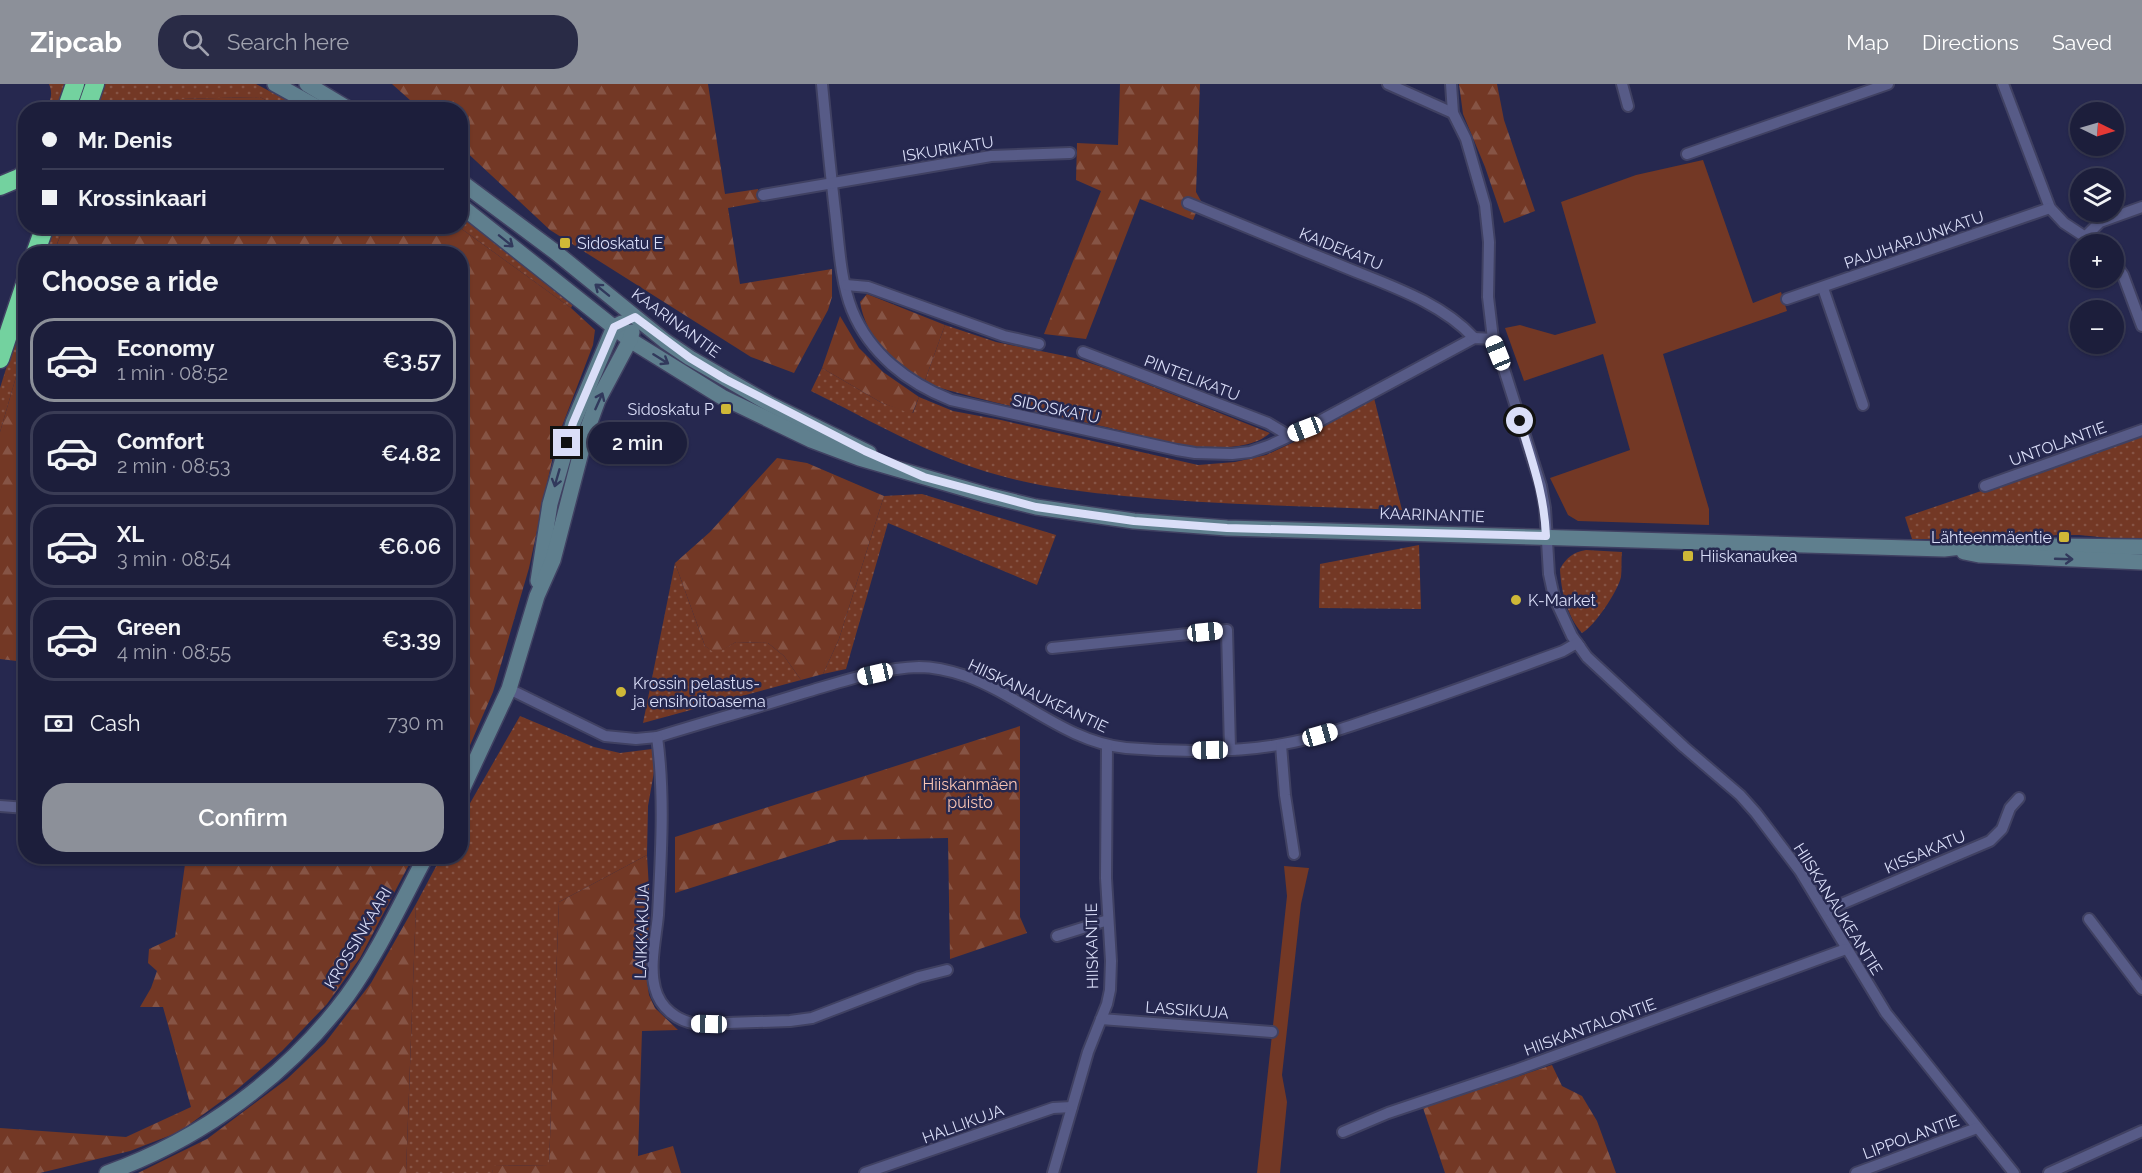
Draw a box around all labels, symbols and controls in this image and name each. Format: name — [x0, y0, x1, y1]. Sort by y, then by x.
search box — [158, 15, 578, 69]
text: Zipcab — [30, 26, 122, 59]
icon: search — [179, 26, 212, 59]
text: Search here — [227, 29, 349, 55]
text: Map — [1846, 30, 1889, 55]
text: Directions — [1922, 30, 2019, 55]
text: Saved — [2052, 30, 2112, 55]
north arrow — [2070, 102, 2124, 156]
map controls — [2070, 102, 2124, 354]
text: Mr. Denis — [78, 127, 172, 153]
street label: ISKURIKATU — [901, 132, 995, 166]
button: layers — [2070, 168, 2124, 222]
text: Krossinkaari — [78, 185, 207, 211]
street label: PAJUHARJUNKATU — [1841, 207, 1987, 273]
street label: KAIDEKATU — [1297, 224, 1385, 274]
one-way arrow — [498, 234, 514, 247]
place label: Sidoskatu E — [577, 234, 663, 253]
button: + — [2070, 234, 2124, 288]
marker: Sidoskatu E — [558, 236, 572, 250]
text: Choose a ride — [42, 266, 218, 297]
one-way arrow — [594, 284, 610, 297]
street label: KAARINANTIE — [628, 284, 724, 362]
button: − — [2070, 300, 2124, 354]
icon: car — [45, 333, 99, 387]
car — [1483, 333, 1513, 373]
text: Economy — [117, 335, 215, 361]
text: €3.57 — [383, 347, 441, 373]
street label: PINTELIKATU — [1141, 351, 1243, 405]
one-way arrow — [652, 354, 669, 366]
text: 1 min · 08:52 — [117, 361, 228, 385]
street label: SIDOSKATU — [1011, 390, 1101, 428]
one-way arrow — [594, 392, 605, 410]
place label: Sidoskatu P — [628, 400, 714, 419]
marker: Sidoskatu P — [719, 402, 733, 416]
route start — [1506, 407, 1533, 434]
car — [1285, 414, 1325, 444]
street label: UNTOLANTIE — [2007, 418, 2109, 470]
callout: 2 min — [588, 422, 687, 464]
icon: car — [45, 426, 99, 480]
text: Comfort — [117, 428, 204, 454]
route end — [553, 429, 580, 456]
text: 2 min — [612, 431, 663, 455]
text: €4.82 — [381, 440, 441, 466]
text: 2 min · 08:53 — [117, 454, 230, 478]
one-way arrow — [551, 468, 562, 487]
street label: KAARINANTIE — [1379, 504, 1485, 526]
icon: car — [45, 519, 99, 573]
text: XL — [117, 521, 144, 547]
place label: Lähteenmäentie — [1931, 528, 2052, 547]
marker: Lähteenmäentie — [2057, 530, 2071, 544]
text: €6.06 — [379, 533, 441, 559]
text: 3 min · 08:54 — [117, 547, 231, 571]
place label: Hiiskanaukea — [1700, 547, 1797, 566]
marker: Hiiskanaukea — [1681, 549, 1695, 563]
one-way arrow — [2054, 553, 2074, 564]
place label: K-Market — [1528, 591, 1596, 610]
marker: K-Market — [1509, 593, 1523, 607]
icon: car — [45, 612, 99, 666]
text: Green — [117, 614, 181, 640]
car — [1186, 621, 1224, 643]
text: €3.39 — [382, 626, 441, 652]
text: 4 min · 08:55 — [117, 640, 231, 664]
street label: HIISKANAUKEANTIE — [965, 655, 1111, 737]
car — [855, 661, 895, 687]
place label: Krossin pelastus- ja ensihoitoasema — [631, 674, 766, 711]
marker: Krossin pelastus- ja ensihoitoasema — [614, 685, 628, 699]
icon: cash — [42, 707, 75, 740]
text: Cash — [90, 710, 141, 736]
text: 730 m — [387, 711, 444, 735]
car — [1300, 721, 1340, 749]
car — [1192, 741, 1228, 759]
park label: Hiiskanmäen puisto — [922, 775, 1018, 812]
button: Confirm — [42, 783, 444, 852]
street label: KISSAKATU — [1882, 826, 1968, 878]
street label: HIISKANAUKEANTIE — [1790, 840, 1886, 979]
street label: LAIKKAKUJA — [631, 883, 653, 979]
street label: KROSSINKAARI — [320, 884, 396, 992]
street label: HIISKANTIE — [1082, 902, 1102, 989]
street label: HIISKANTALONTIE — [1521, 994, 1659, 1060]
street label: LASSIKUJA — [1145, 998, 1230, 1022]
car — [691, 1015, 727, 1033]
street label: HALLIKUJA — [920, 1100, 1007, 1148]
street label: LIPPOLANTIE — [1860, 1111, 1962, 1163]

